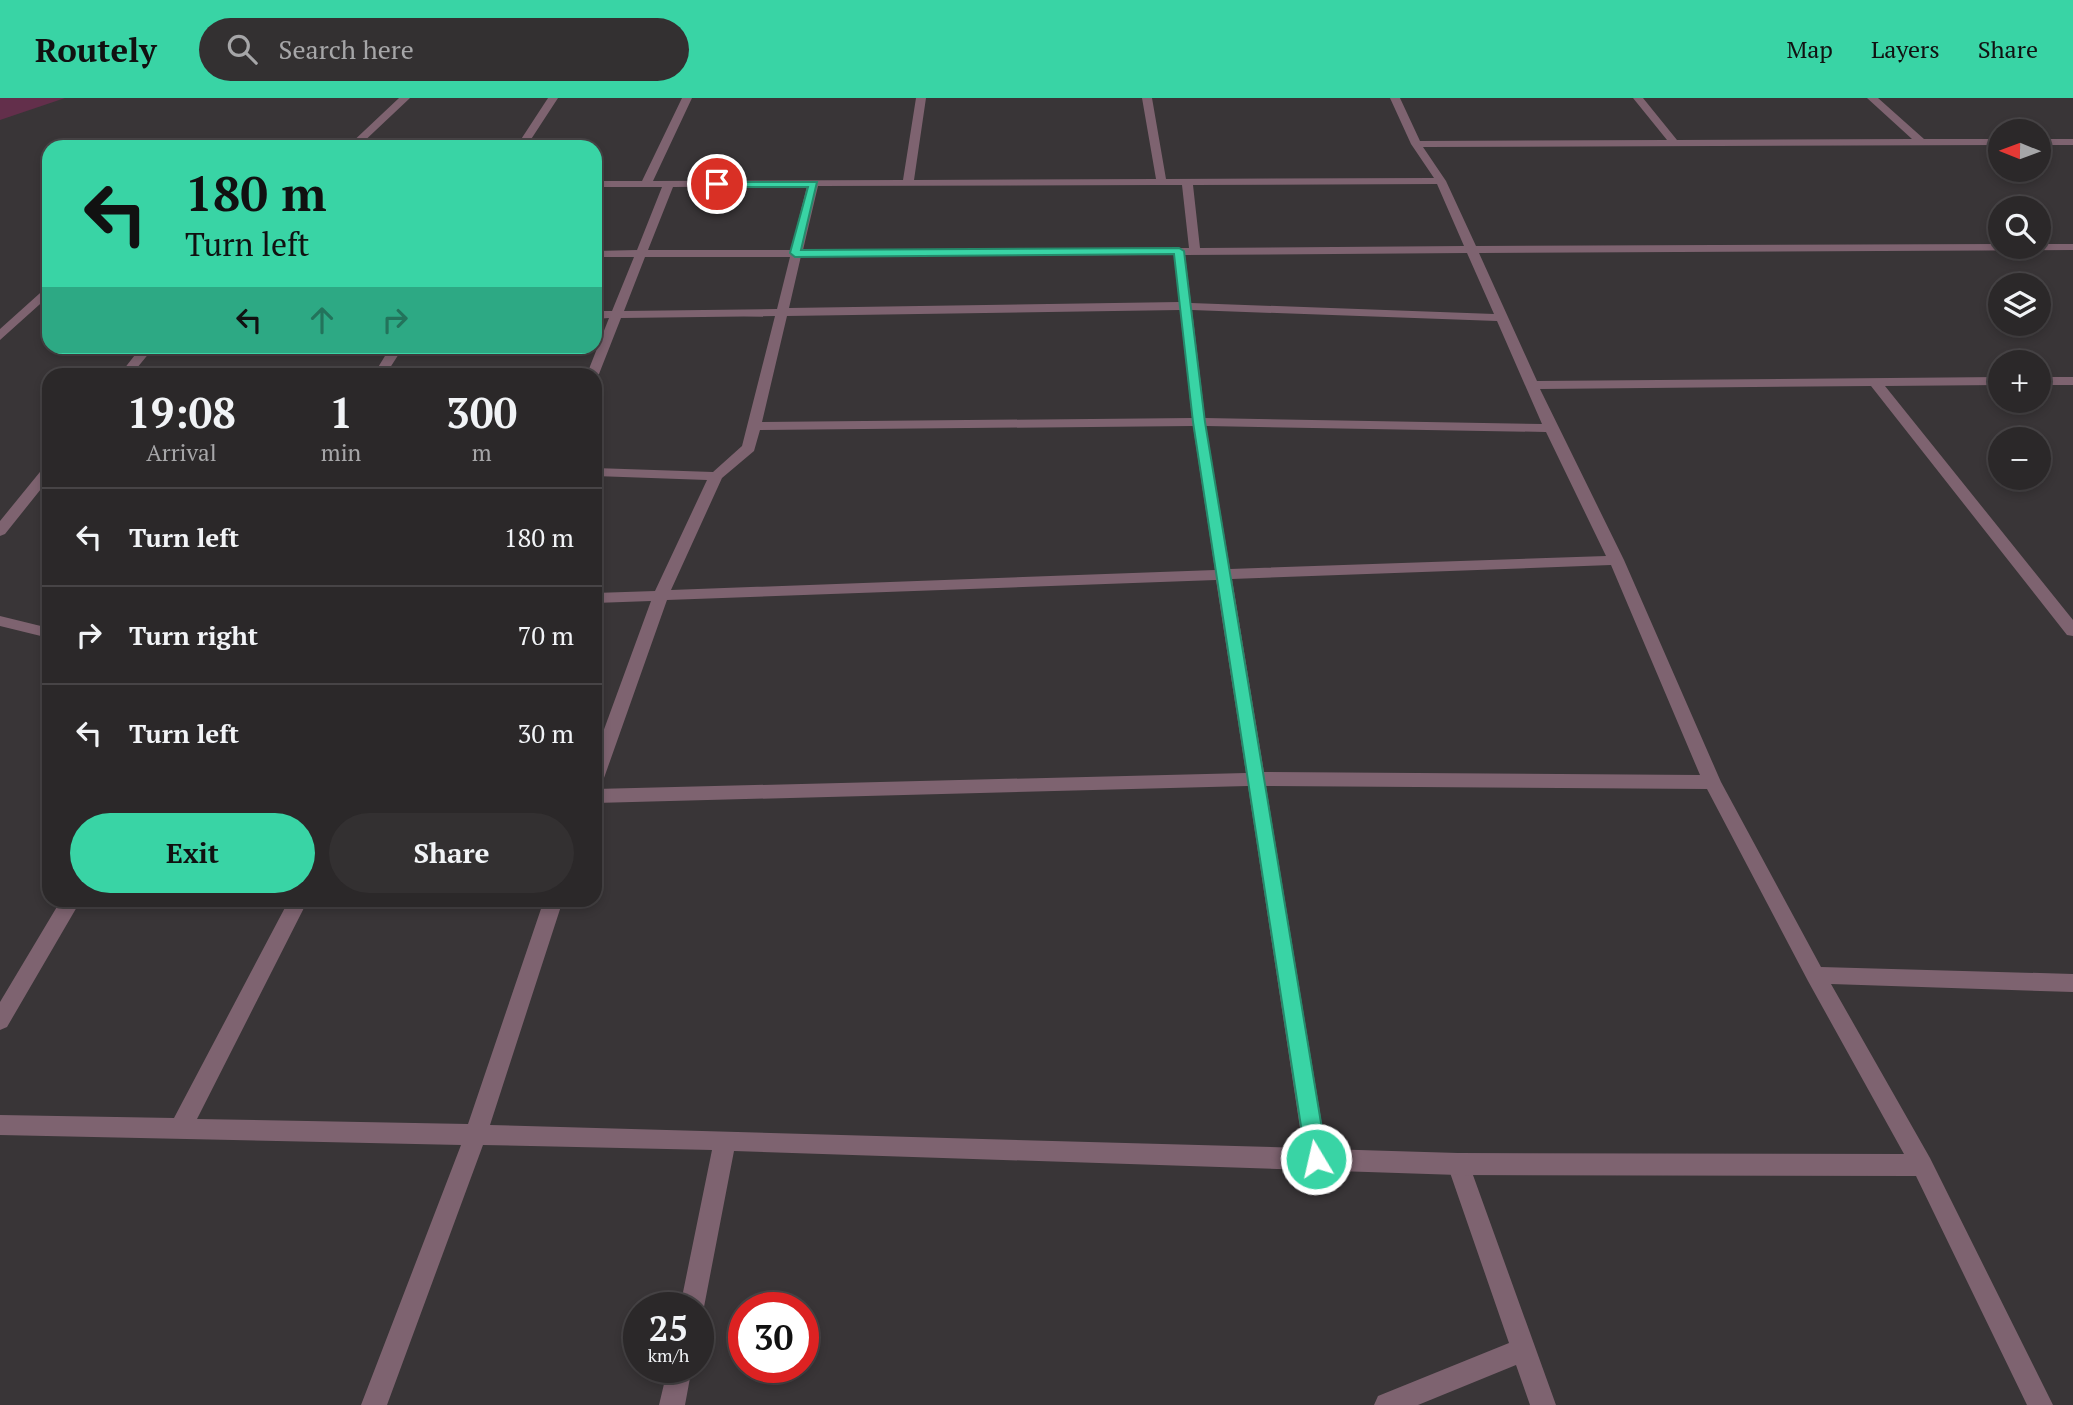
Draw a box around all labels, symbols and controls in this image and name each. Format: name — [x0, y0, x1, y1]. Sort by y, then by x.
search box — [199, 18, 689, 81]
text: Routely — [35, 28, 157, 71]
icon: search — [223, 30, 261, 68]
text: Search here — [279, 32, 414, 66]
text: Map — [1786, 33, 1833, 65]
text: Layers — [1871, 33, 1940, 65]
text: Share — [1978, 33, 2038, 65]
north arrow — [1988, 119, 2051, 182]
map controls — [1988, 119, 2051, 490]
pin — [687, 154, 747, 214]
text: 180 m — [185, 160, 327, 225]
icon: arrive — [698, 165, 736, 203]
icon: left — [70, 168, 161, 259]
button: search — [1988, 196, 2051, 259]
text: Turn left — [185, 223, 309, 265]
button: layers — [1988, 273, 2051, 336]
icon: left — [230, 301, 268, 339]
icon: ahead — [303, 301, 341, 339]
icon: right — [376, 301, 414, 339]
button: + — [1988, 350, 2051, 413]
text: 19:08 — [127, 384, 236, 440]
text: 1 — [329, 384, 353, 440]
text: 300 — [446, 384, 517, 440]
button: − — [1988, 427, 2051, 490]
text: Arrival — [146, 437, 217, 468]
text: min — [321, 437, 361, 468]
text: m — [472, 437, 492, 468]
icon: left — [70, 518, 108, 556]
text: Turn left — [129, 520, 239, 554]
text: 180 m — [504, 520, 574, 554]
icon: right — [70, 616, 108, 654]
text: Turn right — [129, 618, 258, 652]
text: 70 m — [518, 618, 574, 652]
icon: left — [70, 714, 108, 752]
text: Turn left — [129, 716, 239, 750]
text: 30 m — [518, 716, 574, 750]
button: Exit — [70, 813, 315, 893]
button: Share — [329, 813, 574, 893]
position arrow — [1279, 1122, 1353, 1196]
speed limit sign: 30 — [728, 1292, 819, 1383]
text: 25 — [649, 1305, 688, 1351]
text: km/h — [648, 1343, 689, 1367]

